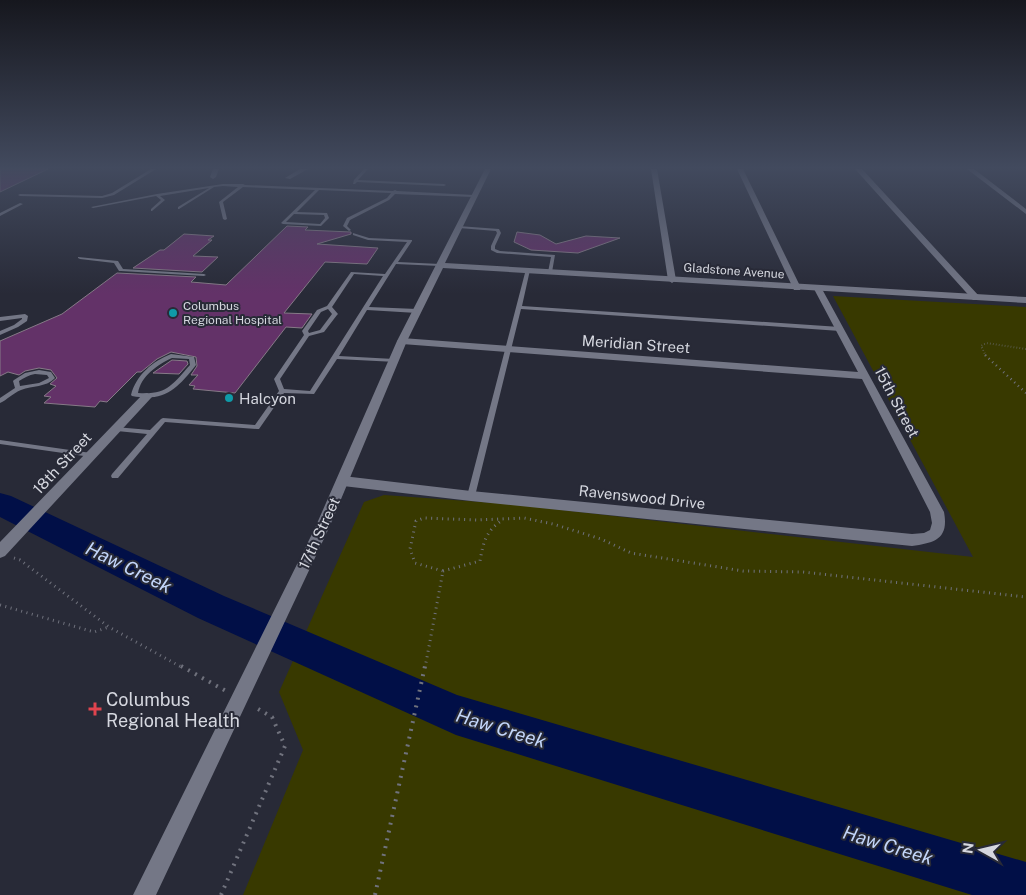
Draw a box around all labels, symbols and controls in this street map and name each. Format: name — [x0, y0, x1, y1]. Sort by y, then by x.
street label: Gladstone Avenue — [683, 260, 785, 282]
place label: Columbus Regional Hospital — [183, 299, 282, 327]
marker: Columbus Regional Hospital — [167, 307, 179, 319]
street label: Meridian Street — [581, 332, 691, 356]
street label: 15th Street — [871, 364, 923, 440]
place label: Halcyon — [239, 390, 296, 407]
marker: Halcyon — [223, 392, 235, 404]
street label: 18th Street — [29, 429, 95, 497]
street label: Ravenswood Drive — [578, 482, 706, 512]
street label: 17th Street — [295, 494, 343, 572]
water label: Haw Creek — [82, 537, 176, 598]
place label: Columbus Regional Health — [106, 689, 240, 731]
marker: Columbus Regional Health — [88, 702, 102, 716]
water label: Haw Creek — [453, 704, 549, 752]
water label: Haw Creek — [840, 821, 936, 869]
north arrow — [956, 825, 1006, 875]
text: N — [959, 842, 977, 855]

